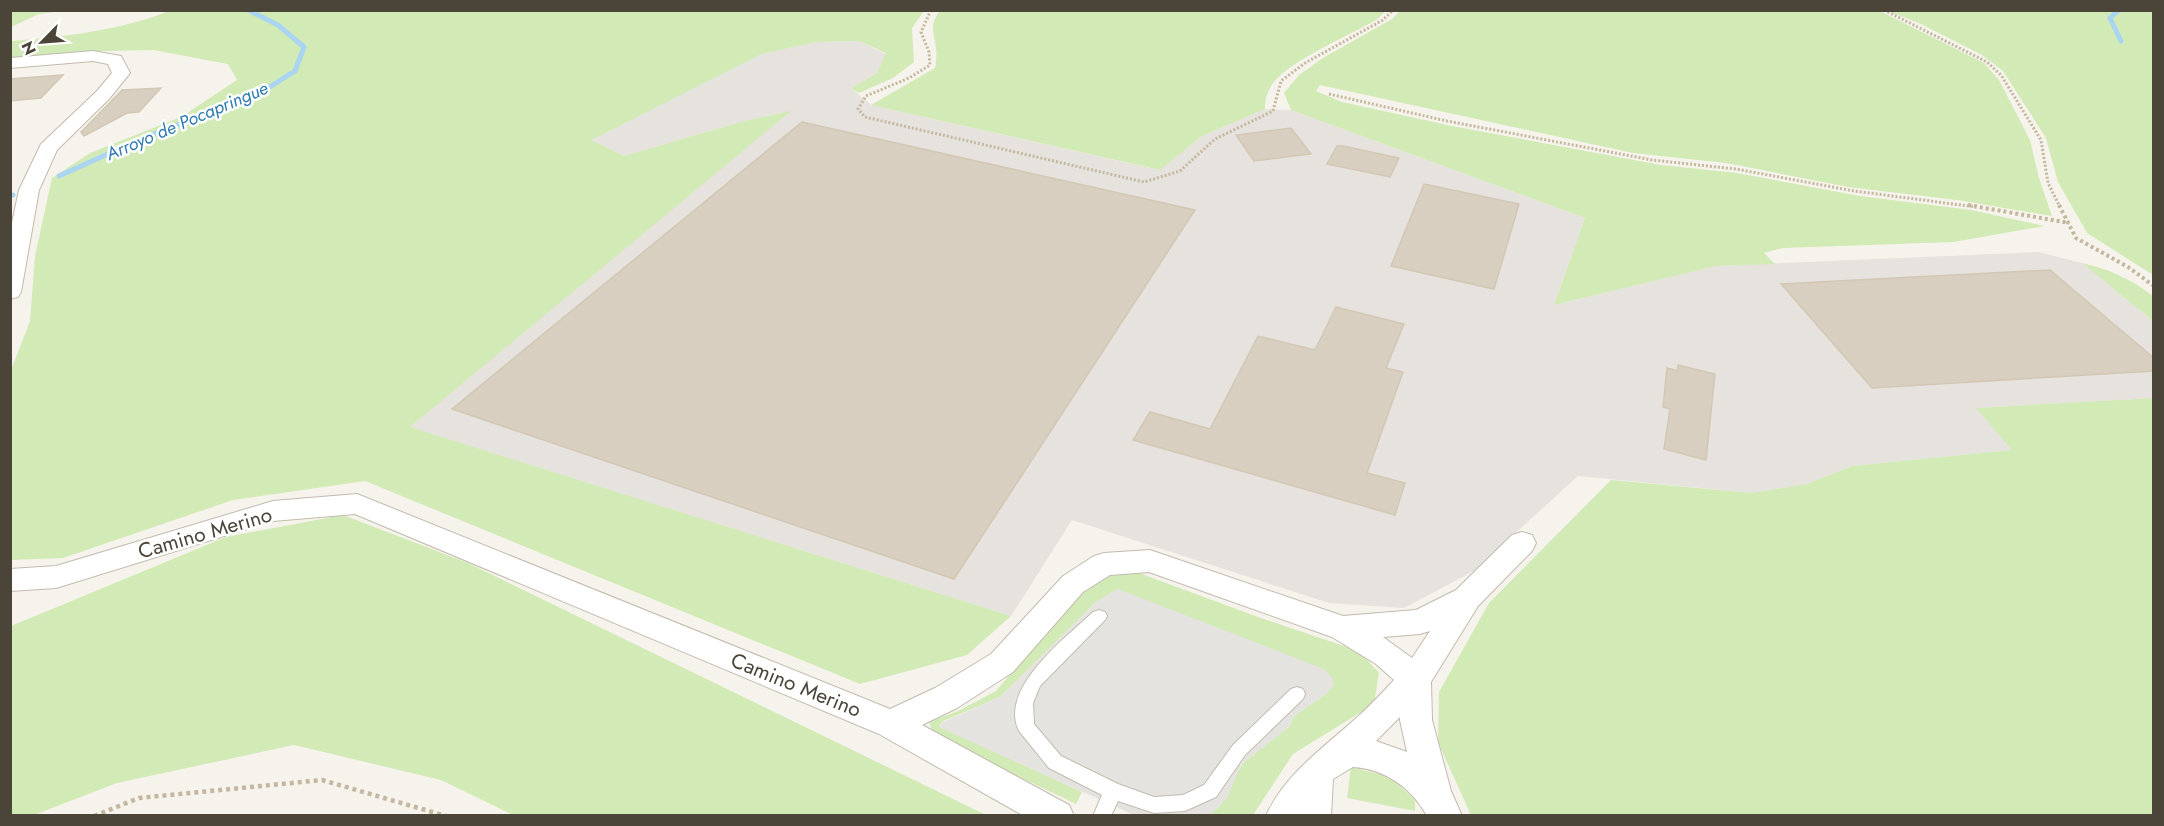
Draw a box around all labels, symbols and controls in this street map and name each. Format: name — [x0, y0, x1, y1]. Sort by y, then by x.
north arrow — [12, 12, 72, 72]
text: N — [16, 38, 42, 59]
water label: Arroyo de Pocapringue — [101, 75, 272, 167]
street label: Camino Merino — [134, 500, 276, 566]
street label: Camino Merino — [726, 645, 866, 725]

